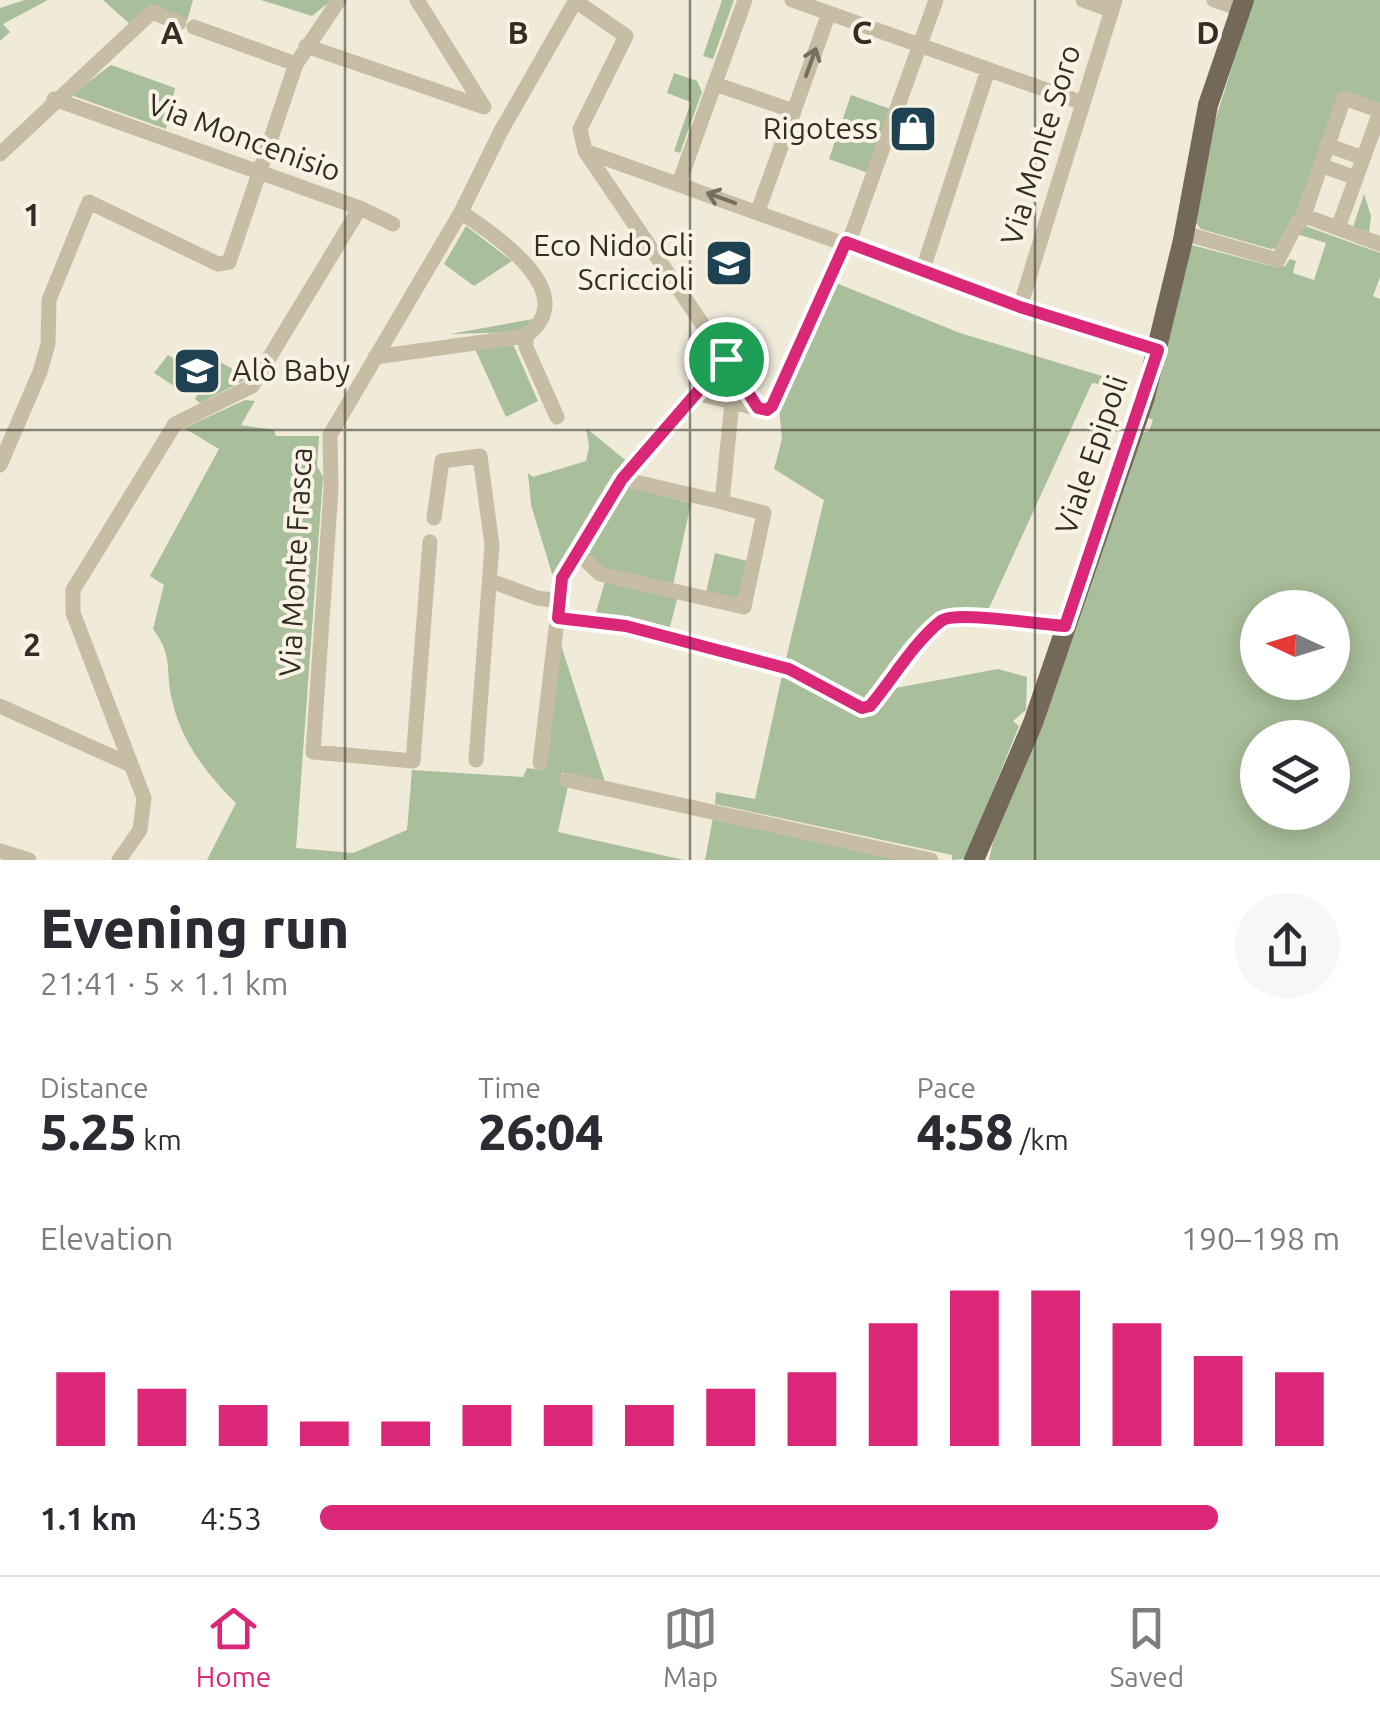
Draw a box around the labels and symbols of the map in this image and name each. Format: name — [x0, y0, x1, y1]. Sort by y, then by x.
text: A — [161, 14, 184, 50]
text: B — [507, 14, 529, 50]
text: C — [852, 14, 872, 50]
text: D — [1196, 14, 1220, 50]
street label: Via Monte Soro — [993, 40, 1087, 249]
one-way arrow — [803, 47, 821, 78]
street label: Via Moncenisio — [143, 86, 346, 188]
shop icon: Rigotess — [887, 103, 939, 155]
place label: Rigotess — [763, 111, 878, 145]
one-way arrow — [706, 187, 738, 205]
text: 1 — [23, 196, 41, 232]
place label: Eco Nido Gli Scriccioli — [533, 228, 694, 296]
school or university icon: Eco Nido Gli Scriccioli — [703, 237, 755, 289]
pin — [684, 317, 769, 402]
school or university icon: Alò Baby — [171, 345, 223, 397]
place label: Alò Baby — [232, 353, 350, 387]
street label: Viale Epipoli — [1048, 371, 1134, 539]
street label: Via Monte Frasca — [272, 446, 318, 678]
north arrow — [1240, 590, 1350, 700]
text: 2 — [23, 626, 41, 662]

